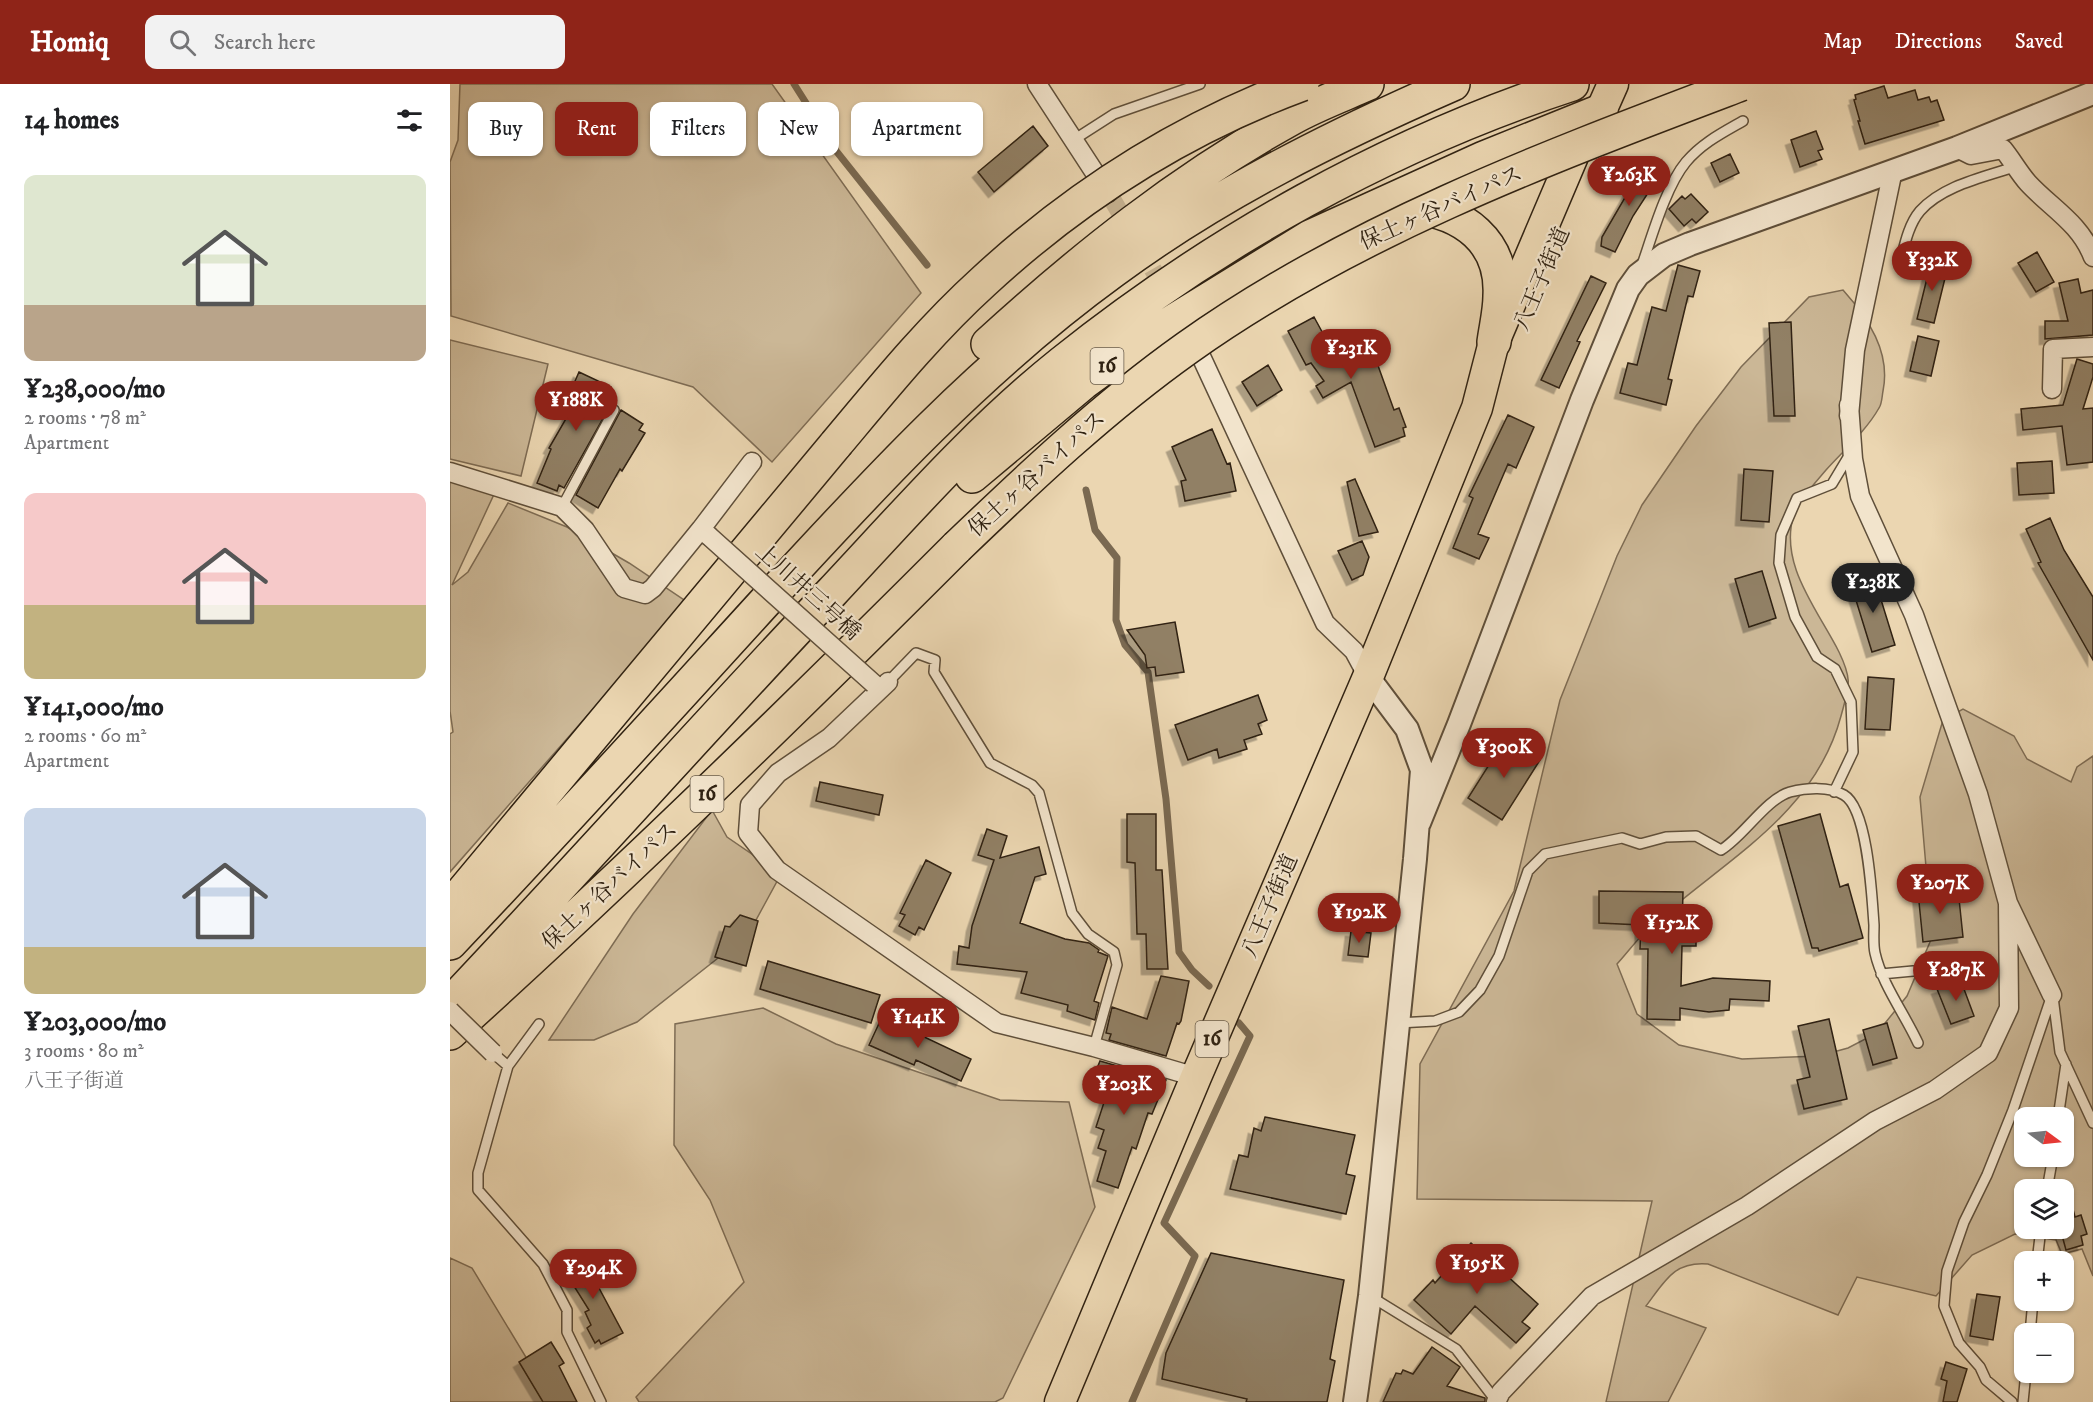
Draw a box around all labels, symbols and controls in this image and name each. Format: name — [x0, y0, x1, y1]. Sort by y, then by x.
search box — [145, 15, 565, 69]
text: Homiq — [30, 25, 109, 60]
icon: search — [166, 26, 199, 59]
text: Search here — [214, 29, 316, 56]
text: Map — [1823, 29, 1862, 55]
text: Directions — [1895, 29, 1982, 55]
text: Saved — [2015, 29, 2063, 55]
chip: Buy — [468, 102, 543, 156]
chip: Rent — [555, 102, 638, 156]
chip: Filters — [650, 102, 746, 156]
chip: New — [758, 102, 839, 156]
chip: Apartment — [851, 102, 983, 156]
text: 14 homes — [24, 104, 119, 137]
icon: filters — [393, 104, 426, 137]
pin: ¥263K — [1587, 156, 1671, 207]
street label: 保土ヶ谷バイパス — [1355, 160, 1527, 256]
text: ¥263K — [1601, 163, 1657, 188]
icon: home — [171, 214, 279, 322]
street label: 八王子街道 — [1508, 223, 1576, 335]
pin: ¥332K — [1890, 241, 1974, 292]
text: ¥332K — [1906, 248, 1958, 273]
pin: ¥231K — [1309, 329, 1393, 380]
text: ¥231K — [1325, 336, 1377, 361]
road number: 16 — [1090, 348, 1124, 384]
text: ¥238,000/mo — [24, 373, 165, 406]
pin: ¥188K — [534, 381, 618, 432]
text: ¥188K — [549, 388, 603, 413]
street label: 保土ヶ谷バイパス — [963, 405, 1111, 543]
text: 2 rooms · 78 m² — [24, 406, 146, 431]
text: Apartment — [24, 431, 109, 456]
icon: home — [171, 532, 279, 640]
street label: 上川井三号橋 — [750, 538, 866, 646]
pin: ¥238K — [1831, 563, 1915, 614]
text: ¥238K — [1846, 570, 1900, 595]
text: ¥141,000/mo — [24, 691, 164, 724]
text: 2 rooms · 60 m² — [24, 724, 146, 749]
pin: ¥300K — [1462, 728, 1546, 779]
text: ¥300K — [1476, 735, 1532, 760]
text: Apartment — [24, 749, 109, 774]
road number: 16 — [690, 776, 724, 812]
street label: 保土ヶ谷バイパス — [537, 816, 683, 956]
icon: home — [171, 847, 279, 955]
street label: 八王子街道 — [1236, 850, 1304, 962]
pin: ¥207K — [1898, 864, 1982, 915]
text: ¥207K — [1911, 871, 1969, 896]
pin: ¥192K — [1317, 893, 1401, 944]
text: ¥192K — [1332, 900, 1386, 925]
pin: ¥152K — [1630, 904, 1714, 955]
text: ¥152K — [1645, 911, 1699, 936]
pin: ¥287K — [1914, 951, 1998, 1002]
text: ¥287K — [1927, 958, 1985, 983]
pin: ¥141K — [876, 998, 960, 1049]
text: ¥141K — [891, 1005, 945, 1030]
text: ¥203,000/mo — [24, 1006, 166, 1039]
road number: 16 — [1196, 1021, 1228, 1057]
text: 3 rooms · 80 m² — [24, 1039, 144, 1064]
pin: ¥203K — [1082, 1065, 1166, 1116]
text: 八王子街道 — [24, 1069, 124, 1094]
text: ¥203K — [1096, 1072, 1152, 1097]
north arrow — [2014, 1107, 2074, 1167]
map controls — [2014, 1107, 2074, 1383]
button: layers — [2014, 1179, 2074, 1239]
pin: ¥195K — [1435, 1244, 1519, 1295]
pin: ¥294K — [551, 1249, 635, 1300]
text: ¥195K — [1450, 1251, 1504, 1276]
button: + — [2014, 1251, 2074, 1311]
text: ¥294K — [564, 1256, 622, 1281]
button: − — [2014, 1323, 2074, 1383]

